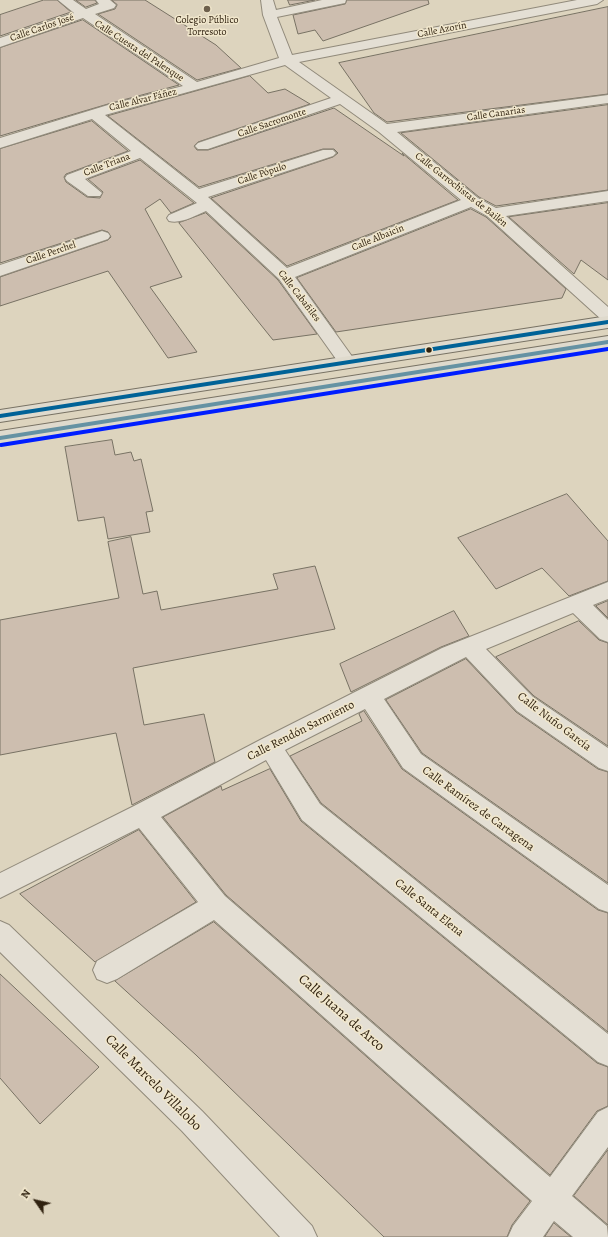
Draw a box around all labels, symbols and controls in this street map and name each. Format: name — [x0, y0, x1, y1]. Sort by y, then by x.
marker: Colegio Público Torresoto — [202, 4, 212, 14]
street label: Calle Carlos José — [8, 11, 76, 45]
place label: Colegio Público Torresoto — [176, 15, 238, 38]
street label: Calle Cuesta del Palenque — [92, 18, 186, 84]
street label: Calle Azorín — [416, 19, 468, 41]
street label: Calle Alvar Fáñez — [108, 86, 178, 114]
street label: Calle Canarias — [466, 104, 526, 124]
street label: Calle Sacromonte — [236, 106, 308, 140]
street label: Calle Garrochistas de Bailén — [412, 150, 510, 230]
street label: Calle Triana — [82, 151, 132, 179]
street label: Calle Pópulo — [236, 161, 288, 187]
street label: Calle Albaicín — [350, 222, 406, 254]
street label: Calle Perchel — [24, 239, 78, 267]
street label: Calle Cabañiles — [275, 268, 323, 324]
unlabelled marker — [424, 345, 434, 355]
street label: Calle Nuño García — [514, 689, 594, 755]
street label: Calle Rendón Sarmiento — [245, 698, 357, 764]
street label: Calle Ramírez de Cartagena — [419, 763, 537, 855]
street label: Calle Santa Elena — [392, 876, 466, 940]
street label: Calle Juana de Arco — [294, 971, 388, 1055]
street label: Calle Marcelo Villalobo — [101, 1031, 205, 1135]
north arrow — [16, 1181, 56, 1221]
text: N — [17, 1187, 34, 1202]

